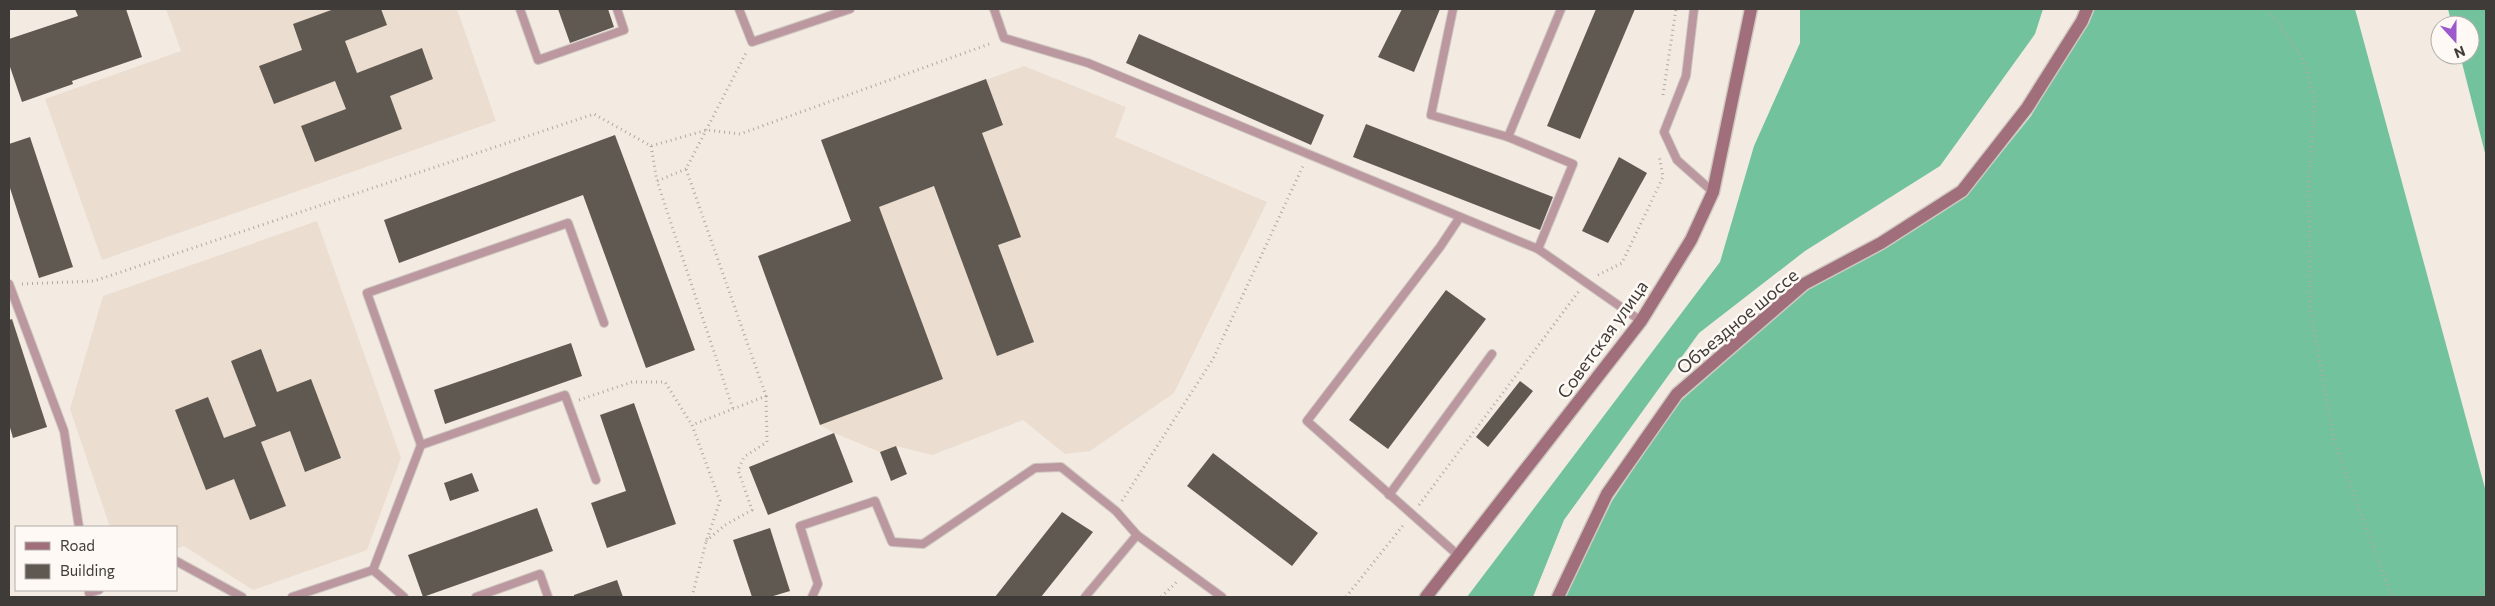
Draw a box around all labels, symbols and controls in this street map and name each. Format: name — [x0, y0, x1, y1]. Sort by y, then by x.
north arrow — [2430, 15, 2480, 65]
text: N — [2452, 43, 2468, 62]
street label: Объездное шоссе — [1672, 264, 1802, 378]
street label: Советская улица — [1552, 276, 1652, 402]
legend — [15, 526, 178, 591]
text: Road — [60, 536, 95, 554]
text: Building — [60, 561, 115, 579]

